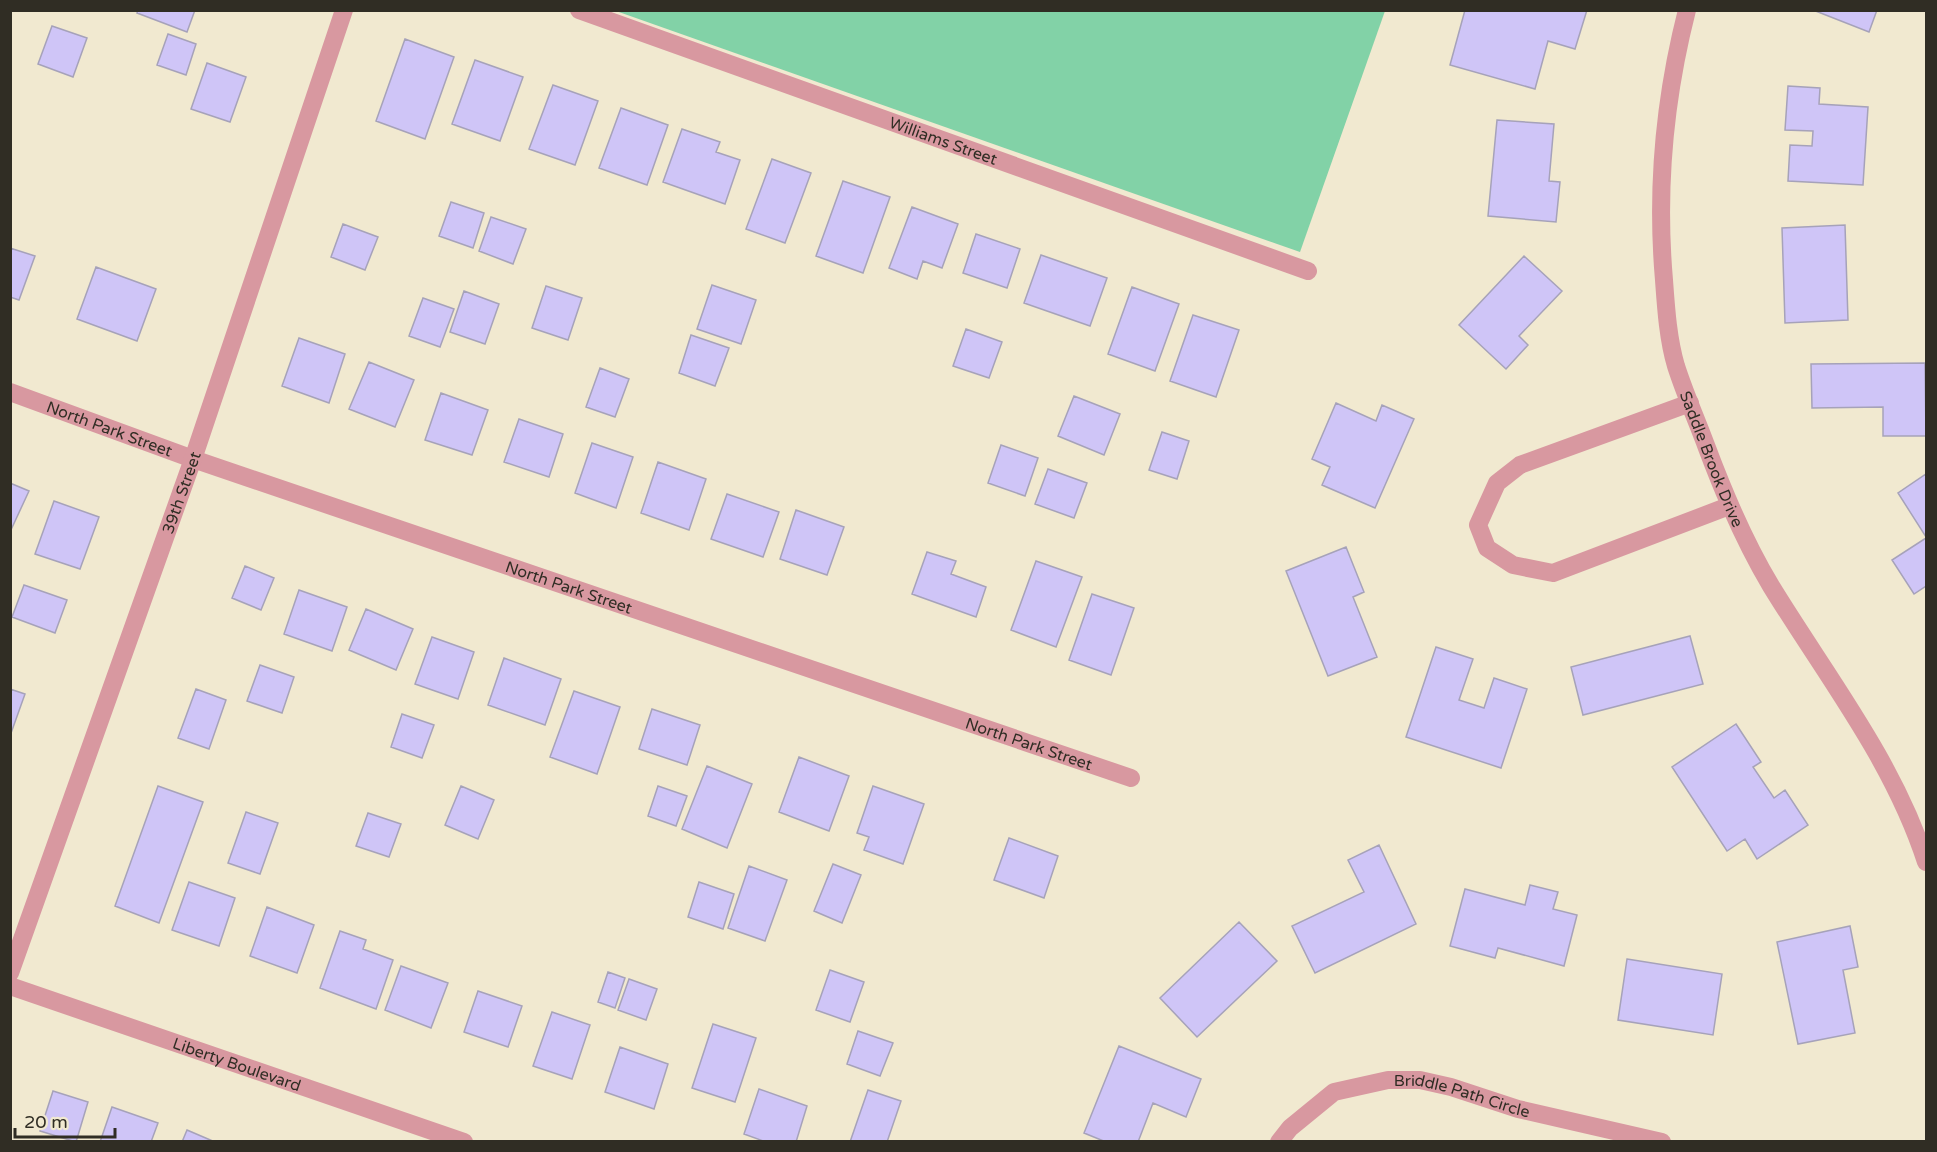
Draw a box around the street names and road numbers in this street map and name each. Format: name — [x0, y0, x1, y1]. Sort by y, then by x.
street label: Williams Street — [886, 113, 1000, 170]
street label: Saddle Brook Drive — [1675, 388, 1747, 531]
street label: North Park Street — [43, 397, 175, 462]
street label: 39th Street — [158, 449, 206, 537]
street label: North Park Street — [503, 557, 635, 619]
street label: North Park Street — [963, 713, 1095, 775]
street label: Liberty Boulevard — [170, 1034, 303, 1096]
street label: Briddle Path Circle — [1394, 1070, 1532, 1122]

